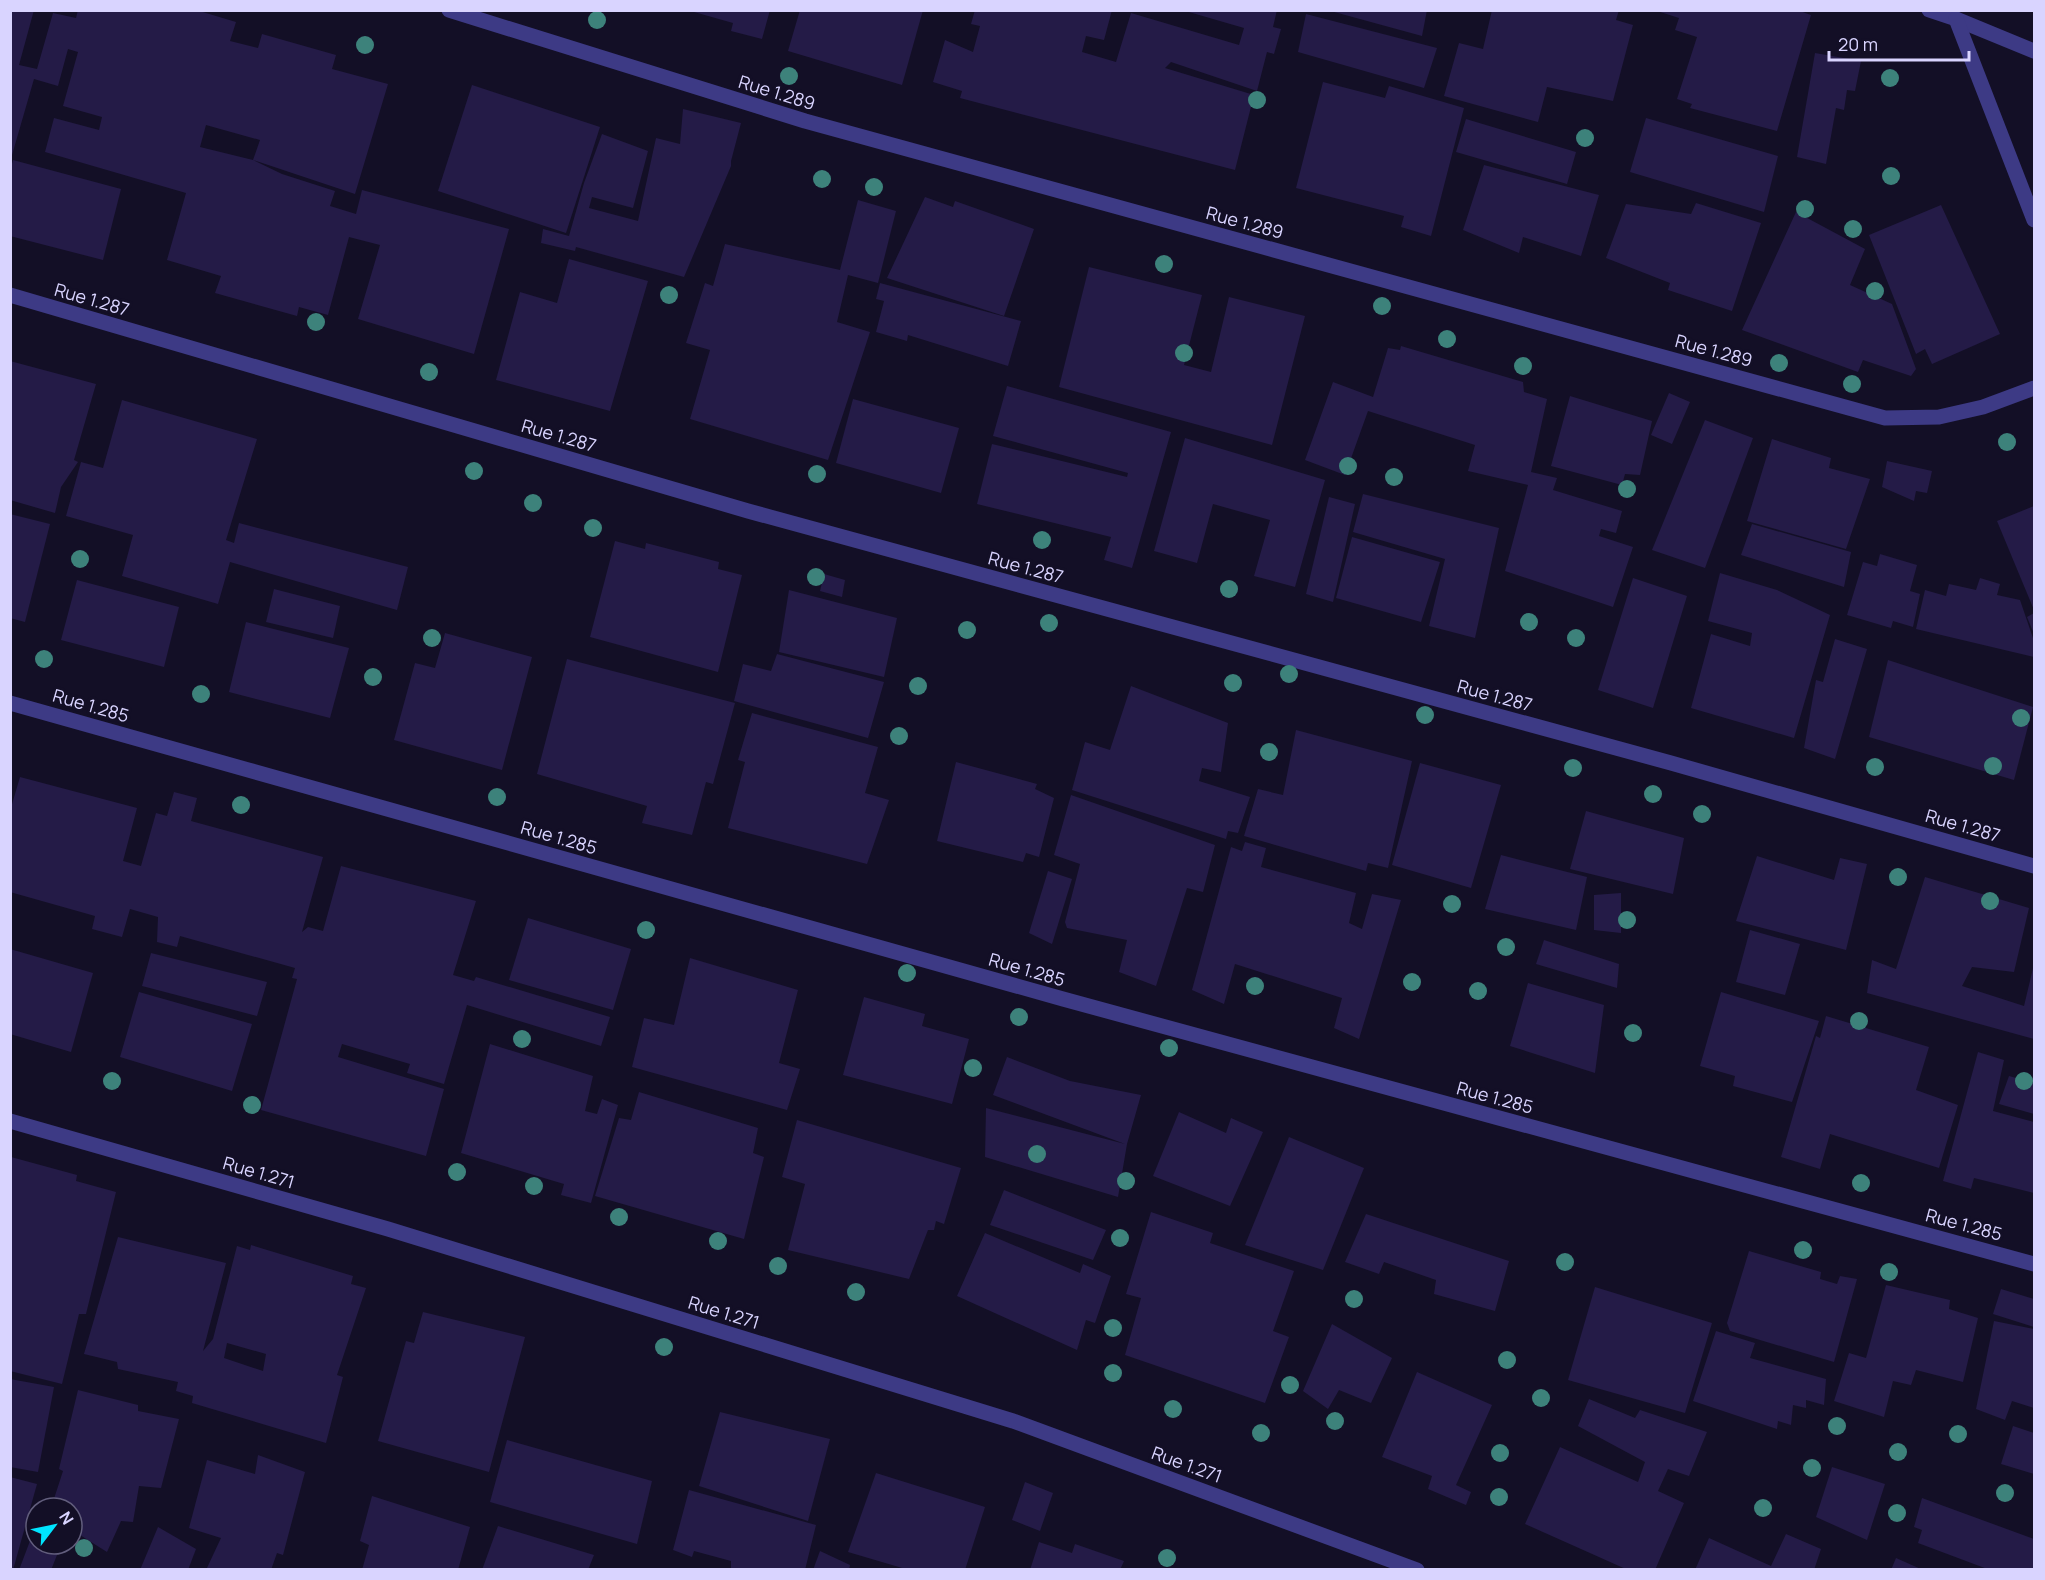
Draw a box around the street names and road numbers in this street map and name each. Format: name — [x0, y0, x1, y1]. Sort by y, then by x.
street label: Rue 1.289 — [736, 69, 818, 115]
street label: Rue 1.289 — [1204, 200, 1286, 244]
street label: Rue 1.287 — [52, 277, 132, 321]
street label: Rue 1.289 — [1673, 328, 1755, 372]
street label: Rue 1.287 — [519, 413, 599, 457]
street label: Rue 1.287 — [986, 545, 1066, 589]
street label: Rue 1.287 — [1455, 673, 1535, 717]
street label: Rue 1.285 — [50, 683, 132, 727]
street label: Rue 1.287 — [1923, 803, 2003, 847]
street label: Rue 1.285 — [518, 815, 600, 859]
street label: Rue 1.285 — [986, 947, 1068, 991]
street label: Rue 1.285 — [1454, 1075, 1536, 1119]
street label: Rue 1.271 — [220, 1150, 298, 1194]
street label: Rue 1.285 — [1923, 1202, 2005, 1246]
street label: Rue 1.271 — [685, 1290, 763, 1334]
street label: Rue 1.271 — [1148, 1440, 1226, 1488]

